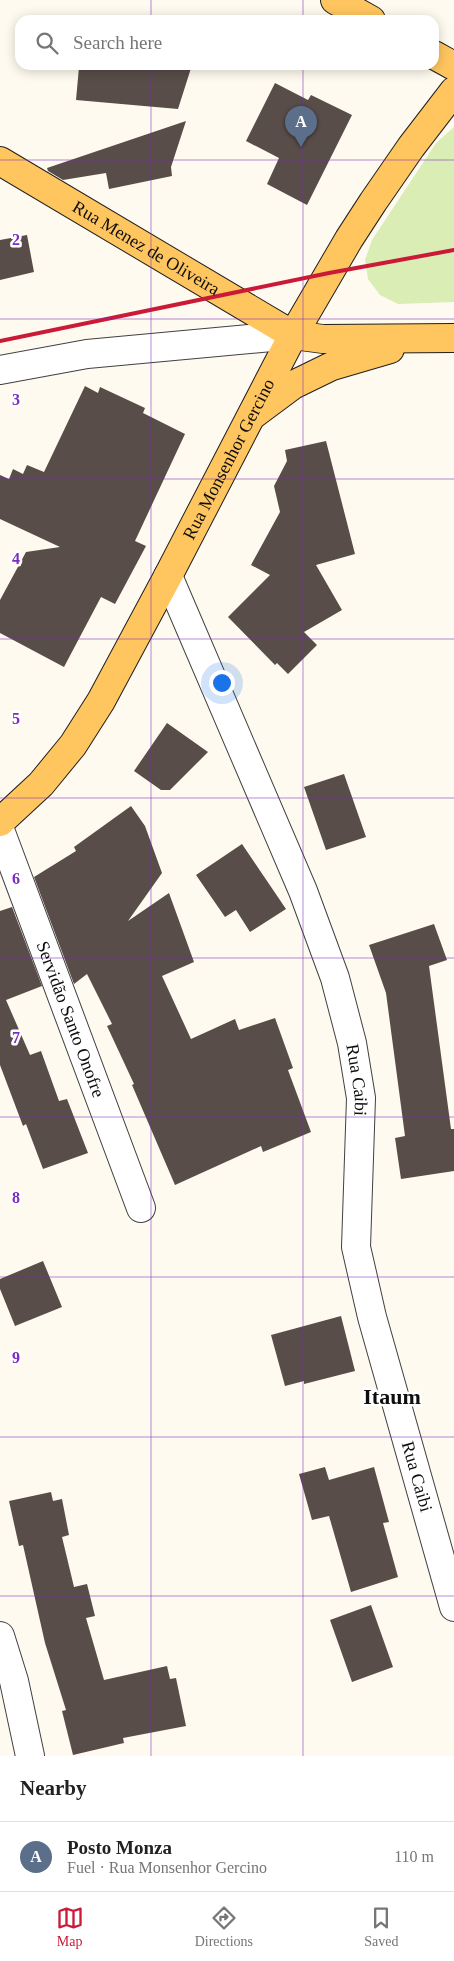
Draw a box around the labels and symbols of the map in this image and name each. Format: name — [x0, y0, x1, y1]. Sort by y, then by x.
pin: A — [285, 106, 317, 147]
street label: Rua Menez de Oliveira — [69, 196, 223, 299]
text: 2 — [12, 231, 20, 248]
street label: Rua Monsenhor Gercino — [179, 375, 278, 543]
text: 3 — [12, 391, 20, 408]
text: 4 — [12, 550, 20, 567]
your location — [209, 670, 235, 696]
text: 5 — [12, 710, 20, 727]
text: 6 — [12, 870, 20, 887]
street label: Servidão Santo Onofre — [32, 938, 109, 1100]
text: 7 — [12, 1029, 20, 1046]
street label: Rua Caibi — [342, 1042, 371, 1116]
text: 8 — [12, 1189, 20, 1206]
text: 9 — [12, 1349, 20, 1366]
district label: Itaum — [363, 1384, 421, 1409]
street label: Rua Caibi — [398, 1439, 437, 1514]

